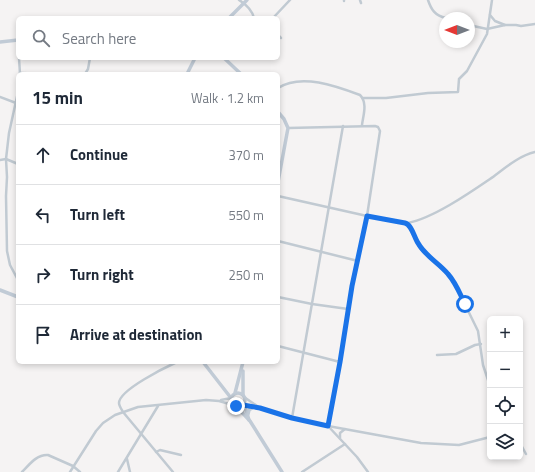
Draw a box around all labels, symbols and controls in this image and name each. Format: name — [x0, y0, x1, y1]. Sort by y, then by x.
north arrow — [439, 12, 475, 48]
search box — [16, 16, 280, 60]
icon: search — [30, 27, 52, 49]
text: Search here — [62, 27, 136, 50]
text: 15 min — [32, 85, 83, 111]
text: Walk · 1.2 km — [191, 88, 264, 108]
text: Continue — [70, 143, 128, 166]
icon: ahead — [32, 144, 54, 166]
text: 370 m — [228, 145, 264, 165]
text: Turn left — [70, 203, 125, 226]
icon: left — [32, 204, 54, 226]
text: 550 m — [228, 205, 264, 225]
text: Turn right — [70, 263, 134, 286]
icon: right — [32, 264, 54, 286]
text: 250 m — [228, 265, 264, 285]
route start — [456, 295, 474, 313]
map controls — [487, 316, 523, 460]
button: + — [487, 316, 523, 352]
text: Arrive at destination — [70, 323, 203, 346]
icon: arrive — [32, 324, 54, 346]
button: − — [487, 352, 523, 388]
button: locate — [487, 388, 523, 424]
route end — [227, 397, 245, 415]
button: layers — [487, 424, 523, 460]

